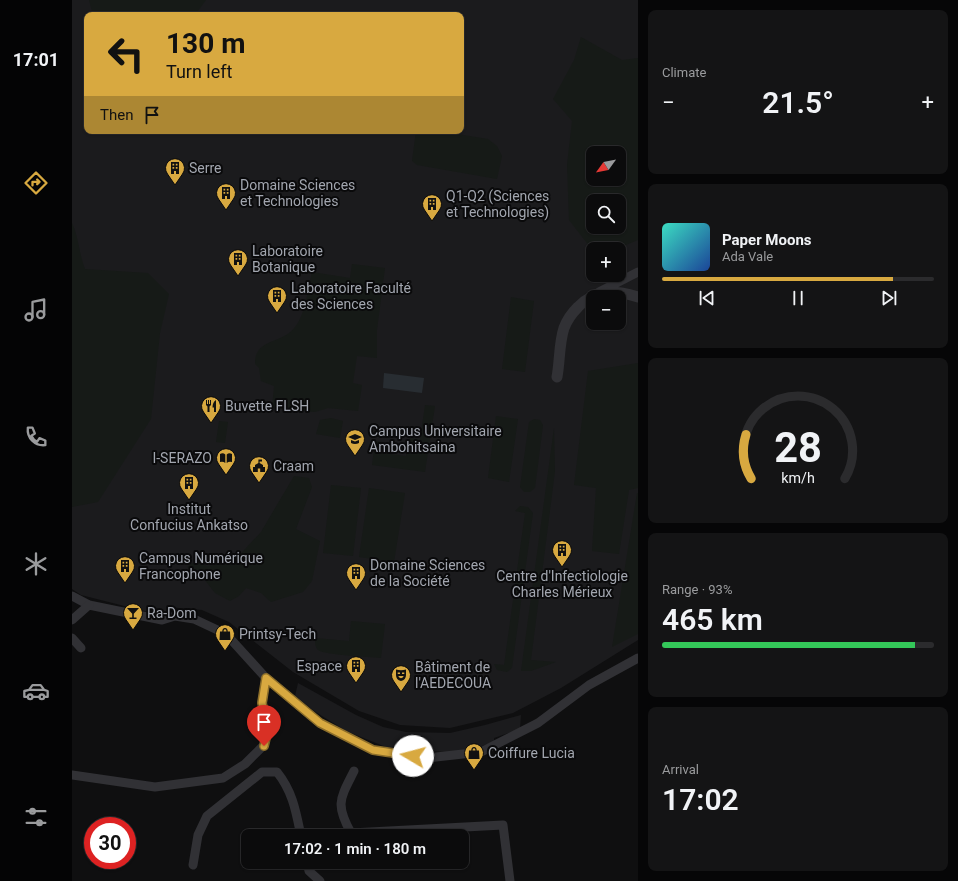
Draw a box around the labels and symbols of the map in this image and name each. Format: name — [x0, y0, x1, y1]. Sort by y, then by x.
north arrow — [586, 146, 626, 186]
building icon: Serre — [164, 157, 186, 185]
place label: Serre — [189, 160, 222, 176]
place label: Domaine Sciences et Technologies — [240, 177, 355, 209]
building icon: Domaine Sciences et Technologies — [215, 182, 237, 210]
place label: Q1-Q2 (Sciences et Technologies) — [446, 188, 549, 221]
building icon: Q1-Q2 (Sciences et Technologies) — [421, 193, 443, 221]
place label: Laboratoire Botanique — [252, 243, 323, 275]
building icon: Laboratoire Botanique — [227, 248, 249, 276]
place label: Laboratoire Faculté des Sciences — [291, 280, 411, 312]
building icon: Laboratoire Faculté des Sciences — [266, 285, 288, 313]
restaurant icon: Buvette FLSH — [200, 395, 222, 423]
place label: Buvette FLSH — [225, 398, 309, 414]
place label: Campus Universitaire Ambohitsaina — [369, 423, 502, 455]
school or university icon: Campus Universitaire Ambohitsaina — [344, 428, 366, 456]
library icon: I-SERAZO — [215, 447, 237, 475]
place label: I-SERAZO — [152, 450, 212, 466]
public building icon: Craam — [248, 455, 270, 483]
place label: Craam — [273, 458, 314, 474]
building icon: Institut Confucius Ankatso — [178, 472, 200, 500]
place label: Institut Confucius Ankatso — [130, 501, 248, 533]
building icon: Centre d'Infectiologie Charles Mérieux — [551, 539, 573, 567]
place label: Campus Numérique Francophone — [139, 550, 263, 582]
building icon: Campus Numérique Francophone — [114, 555, 136, 583]
place label: Domaine Sciences de la Société — [370, 557, 485, 589]
building icon: Domaine Sciences de la Société — [345, 562, 367, 590]
place label: Centre d'Infectiologie Charles Mérieux — [496, 568, 628, 600]
bar icon: Ra-Dom — [122, 602, 144, 630]
place label: Ra-Dom — [147, 605, 197, 621]
shop icon: Printsy-Tech — [214, 623, 236, 651]
place label: Printsy-Tech — [239, 626, 316, 642]
building icon: Espace — [345, 655, 367, 683]
place label: Espace — [297, 658, 342, 674]
place label: Bâtiment de l'AEDECOUA — [415, 659, 491, 691]
theatre icon: Bâtiment de l'AEDECOUA — [390, 664, 412, 692]
pin — [247, 705, 281, 746]
position arrow — [392, 735, 434, 777]
shop icon: Coiffure Lucia — [463, 742, 485, 770]
place label: Coiffure Lucia — [488, 745, 575, 761]
speed limit sign: 30 — [84, 817, 136, 869]

